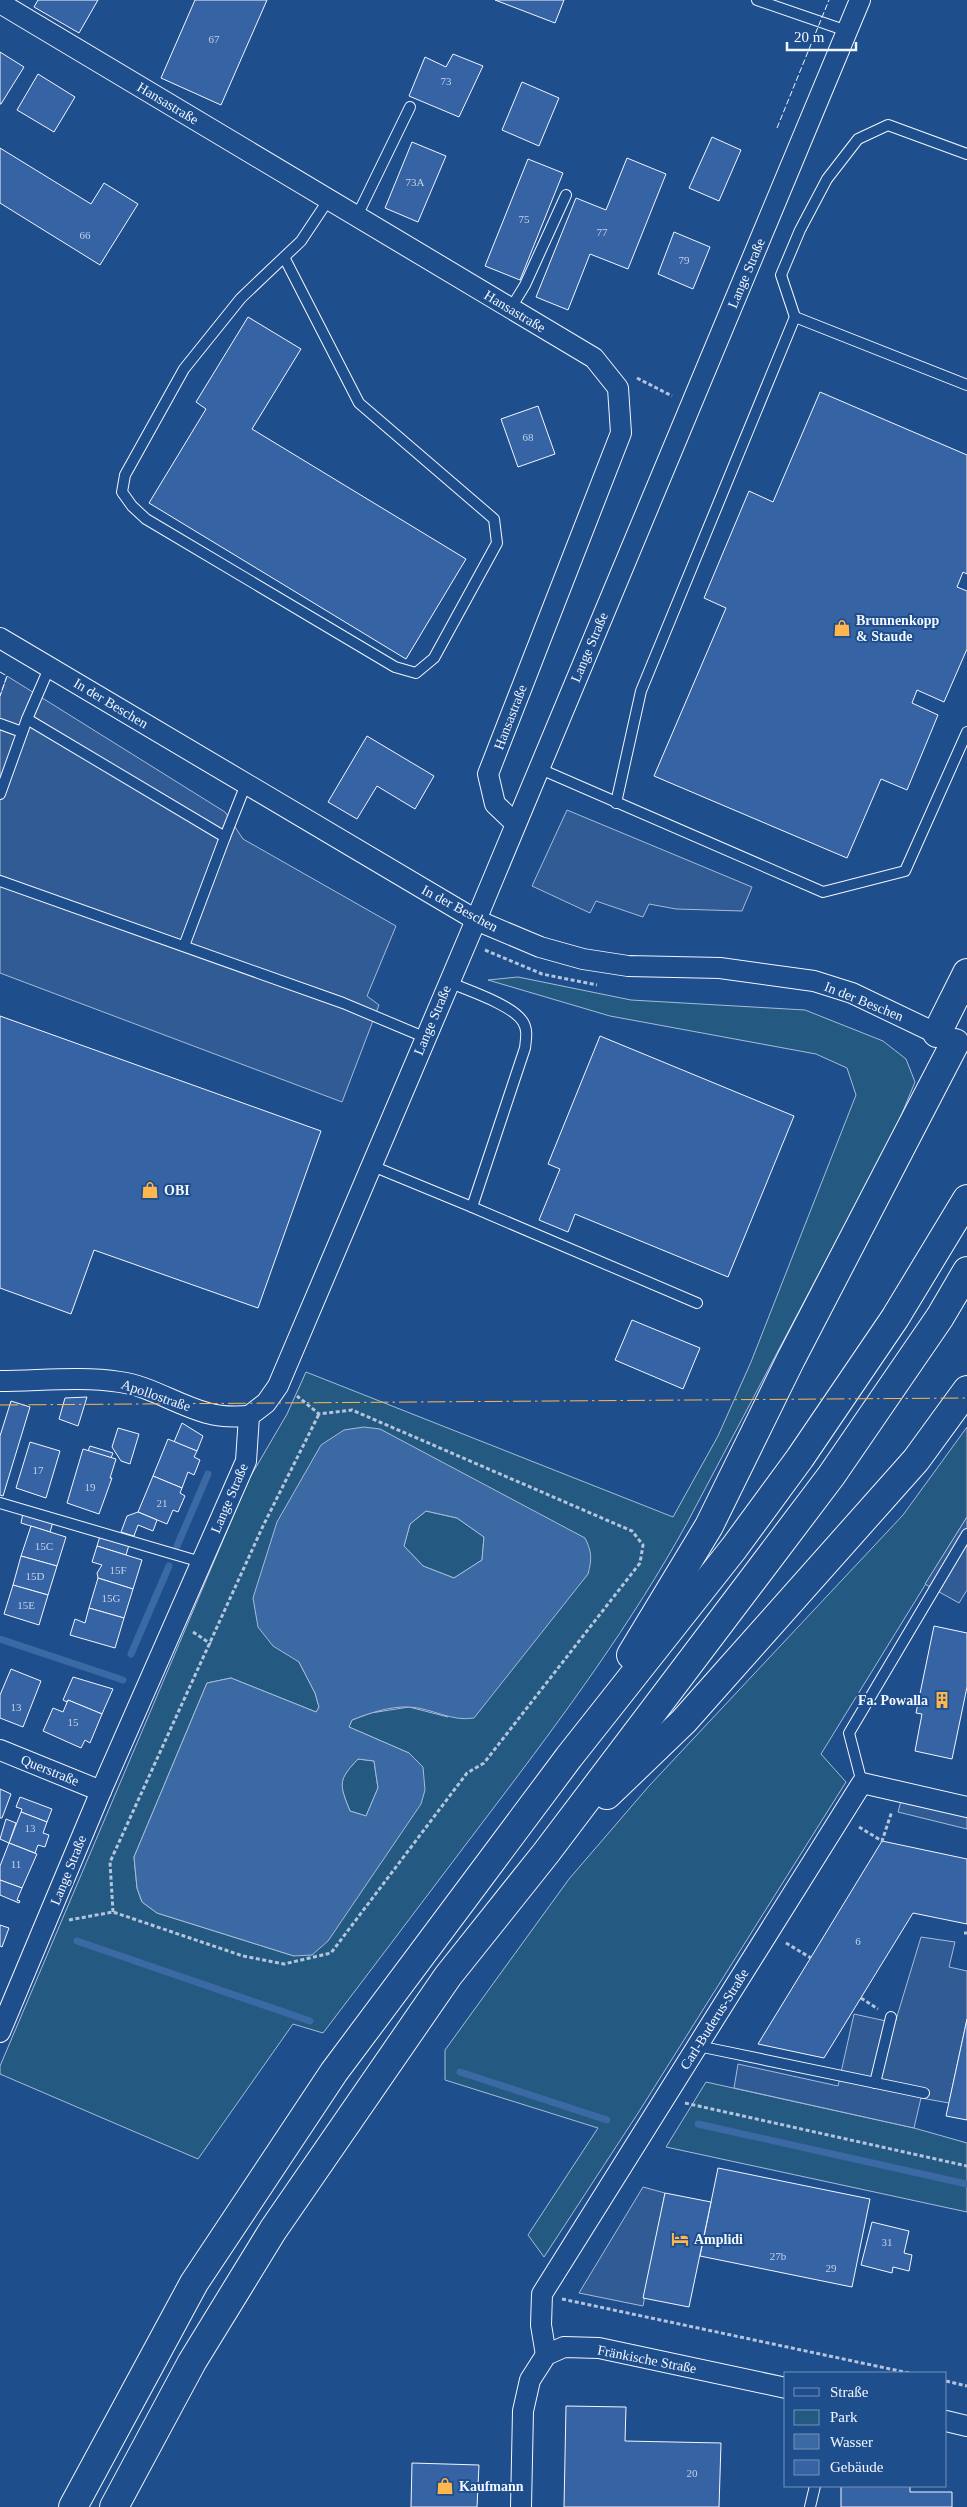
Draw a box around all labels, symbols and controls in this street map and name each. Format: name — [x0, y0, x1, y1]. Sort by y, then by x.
scale bar — [787, 20, 856, 52]
text: 20 m — [794, 29, 825, 45]
house number: 67 — [209, 33, 220, 45]
house number: 73 — [441, 75, 452, 87]
street label: Hansastraße — [135, 79, 201, 127]
house number: 73A — [406, 176, 425, 188]
house number: 75 — [519, 213, 530, 225]
house number: 77 — [597, 226, 608, 238]
house number: 66 — [80, 229, 91, 241]
street label: Lange Straße — [725, 236, 768, 310]
house number: 79 — [679, 254, 690, 266]
street label: Hansastraße — [482, 287, 548, 335]
house number: 68 — [523, 431, 534, 443]
street label: Lange Straße — [568, 610, 611, 684]
place label: Brunnenkopp & Staude — [856, 613, 939, 644]
shop icon: Brunnenkopp & Staude — [832, 618, 852, 638]
street label: In der Beschen — [71, 675, 151, 731]
street label: Hansastraße — [491, 683, 530, 752]
street label: In der Beschen — [419, 882, 500, 935]
street label: In der Beschen — [822, 979, 906, 1024]
street label: Lange Straße — [411, 983, 454, 1057]
shop icon: OBI — [140, 1180, 160, 1200]
place label: OBI — [164, 1183, 190, 1198]
street label: Apollostraße — [119, 1377, 192, 1414]
street label: Lange Straße — [208, 1461, 251, 1535]
house number: 17 — [33, 1464, 44, 1476]
house number: 19 — [85, 1481, 96, 1493]
house number: 21 — [157, 1497, 168, 1509]
house number: 15C — [35, 1540, 53, 1552]
house number: 15F — [109, 1564, 127, 1576]
house number: 15D — [26, 1570, 45, 1582]
house number: 15G — [102, 1592, 121, 1604]
house number: 15E — [17, 1599, 35, 1611]
building icon: Fa. Powalla — [932, 1690, 952, 1710]
place label: Fa. Powalla — [858, 1693, 928, 1708]
house number: 13 — [11, 1701, 22, 1713]
house number: 15 — [68, 1716, 79, 1728]
street label: Querstraße — [19, 1752, 81, 1789]
house number: 13 — [25, 1822, 36, 1834]
street label: Lange Straße — [48, 1833, 89, 1907]
house number: 11 — [11, 1858, 21, 1870]
house number: 6 — [855, 1935, 861, 1947]
street label: Carl-Buderus-Straße — [677, 1966, 751, 2072]
hotel icon: Amplidi — [670, 2229, 690, 2249]
place label: Amplidi — [694, 2232, 743, 2247]
house number: 31 — [882, 2236, 893, 2248]
house number: 27b — [770, 2250, 787, 2262]
house number: 29 — [826, 2262, 837, 2274]
street label: Fränkische Straße — [596, 2343, 698, 2376]
legend — [784, 2372, 947, 2487]
text: Straße — [830, 2384, 869, 2400]
text: Park — [830, 2409, 858, 2425]
text: Wasser — [830, 2434, 873, 2450]
text: Gebäude — [830, 2459, 884, 2475]
house number: 20 — [687, 2467, 698, 2479]
shop icon: Kaufmann — [435, 2476, 455, 2496]
place label: Kaufmann — [459, 2479, 524, 2494]

